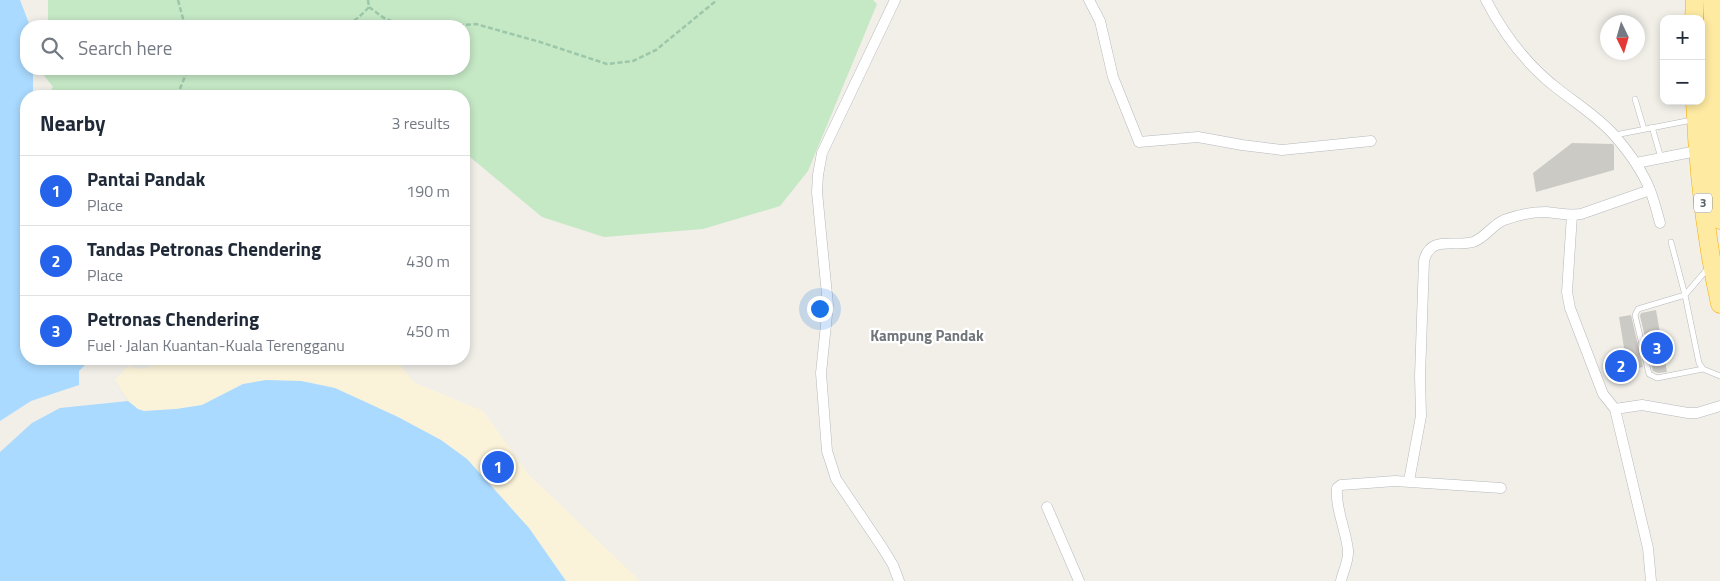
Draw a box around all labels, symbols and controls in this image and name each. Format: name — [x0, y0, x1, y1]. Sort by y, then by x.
north arrow — [1600, 15, 1645, 60]
map controls — [1660, 15, 1705, 105]
button: + — [1660, 15, 1705, 60]
search box — [20, 20, 470, 75]
text: Search here — [78, 33, 172, 62]
icon: search — [38, 34, 66, 62]
button: − — [1660, 60, 1705, 105]
text: Nearby — [40, 107, 105, 139]
text: 3 results — [391, 111, 450, 135]
text: Pantai Pandak — [87, 164, 205, 193]
text: 1 — [52, 179, 60, 203]
text: 190 m — [406, 179, 450, 203]
text: Place — [87, 193, 123, 217]
road number: 3 — [1694, 194, 1712, 212]
text: Tandas Petronas Chendering — [87, 234, 321, 263]
text: 2 — [52, 249, 60, 273]
text: 430 m — [406, 249, 450, 273]
text: Place — [87, 263, 123, 287]
your location — [807, 296, 833, 322]
text: Petronas Chendering — [87, 304, 259, 333]
text: 3 — [52, 319, 60, 343]
text: 450 m — [406, 319, 450, 343]
district label: Kampung Pandak — [870, 324, 984, 347]
pin: 3 — [1641, 329, 1673, 367]
text: Fuel · Jalan Kuantan-Kuala Terengganu — [87, 333, 345, 357]
pin: 2 — [1605, 347, 1637, 385]
pin: 1 — [482, 448, 514, 486]

